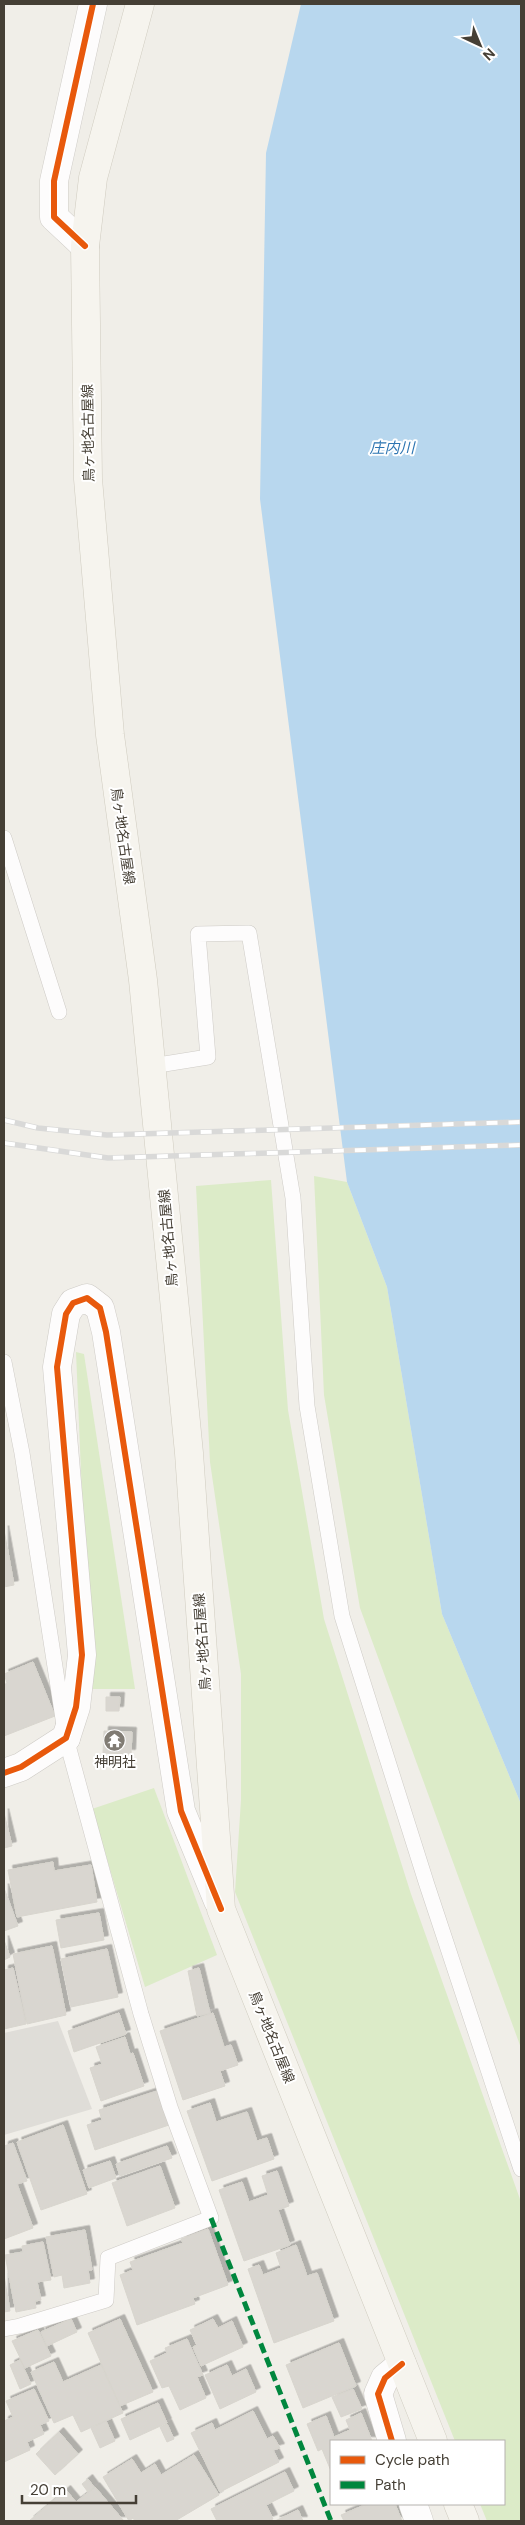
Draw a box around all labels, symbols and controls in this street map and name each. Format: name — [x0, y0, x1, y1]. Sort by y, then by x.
north arrow — [455, 20, 505, 70]
text: N — [479, 44, 499, 64]
street label: 鳥ヶ地名古屋線 — [78, 384, 98, 482]
water label: 庄内川 — [369, 438, 416, 458]
street label: 鳥ヶ地名古屋線 — [107, 786, 139, 886]
street label: 鳥ヶ地名古屋線 — [155, 1188, 181, 1288]
street label: 鳥ヶ地名古屋線 — [190, 1592, 214, 1692]
temple icon: 神明社 — [103, 1728, 127, 1752]
place label: 神明社 — [94, 1753, 136, 1771]
street label: 鳥ヶ地名古屋線 — [245, 1988, 299, 2086]
legend — [330, 2440, 505, 2505]
text: Cycle path — [375, 2450, 450, 2470]
scale bar — [22, 2472, 136, 2504]
text: Path — [375, 2475, 406, 2495]
text: 20 m — [30, 2480, 66, 2500]

